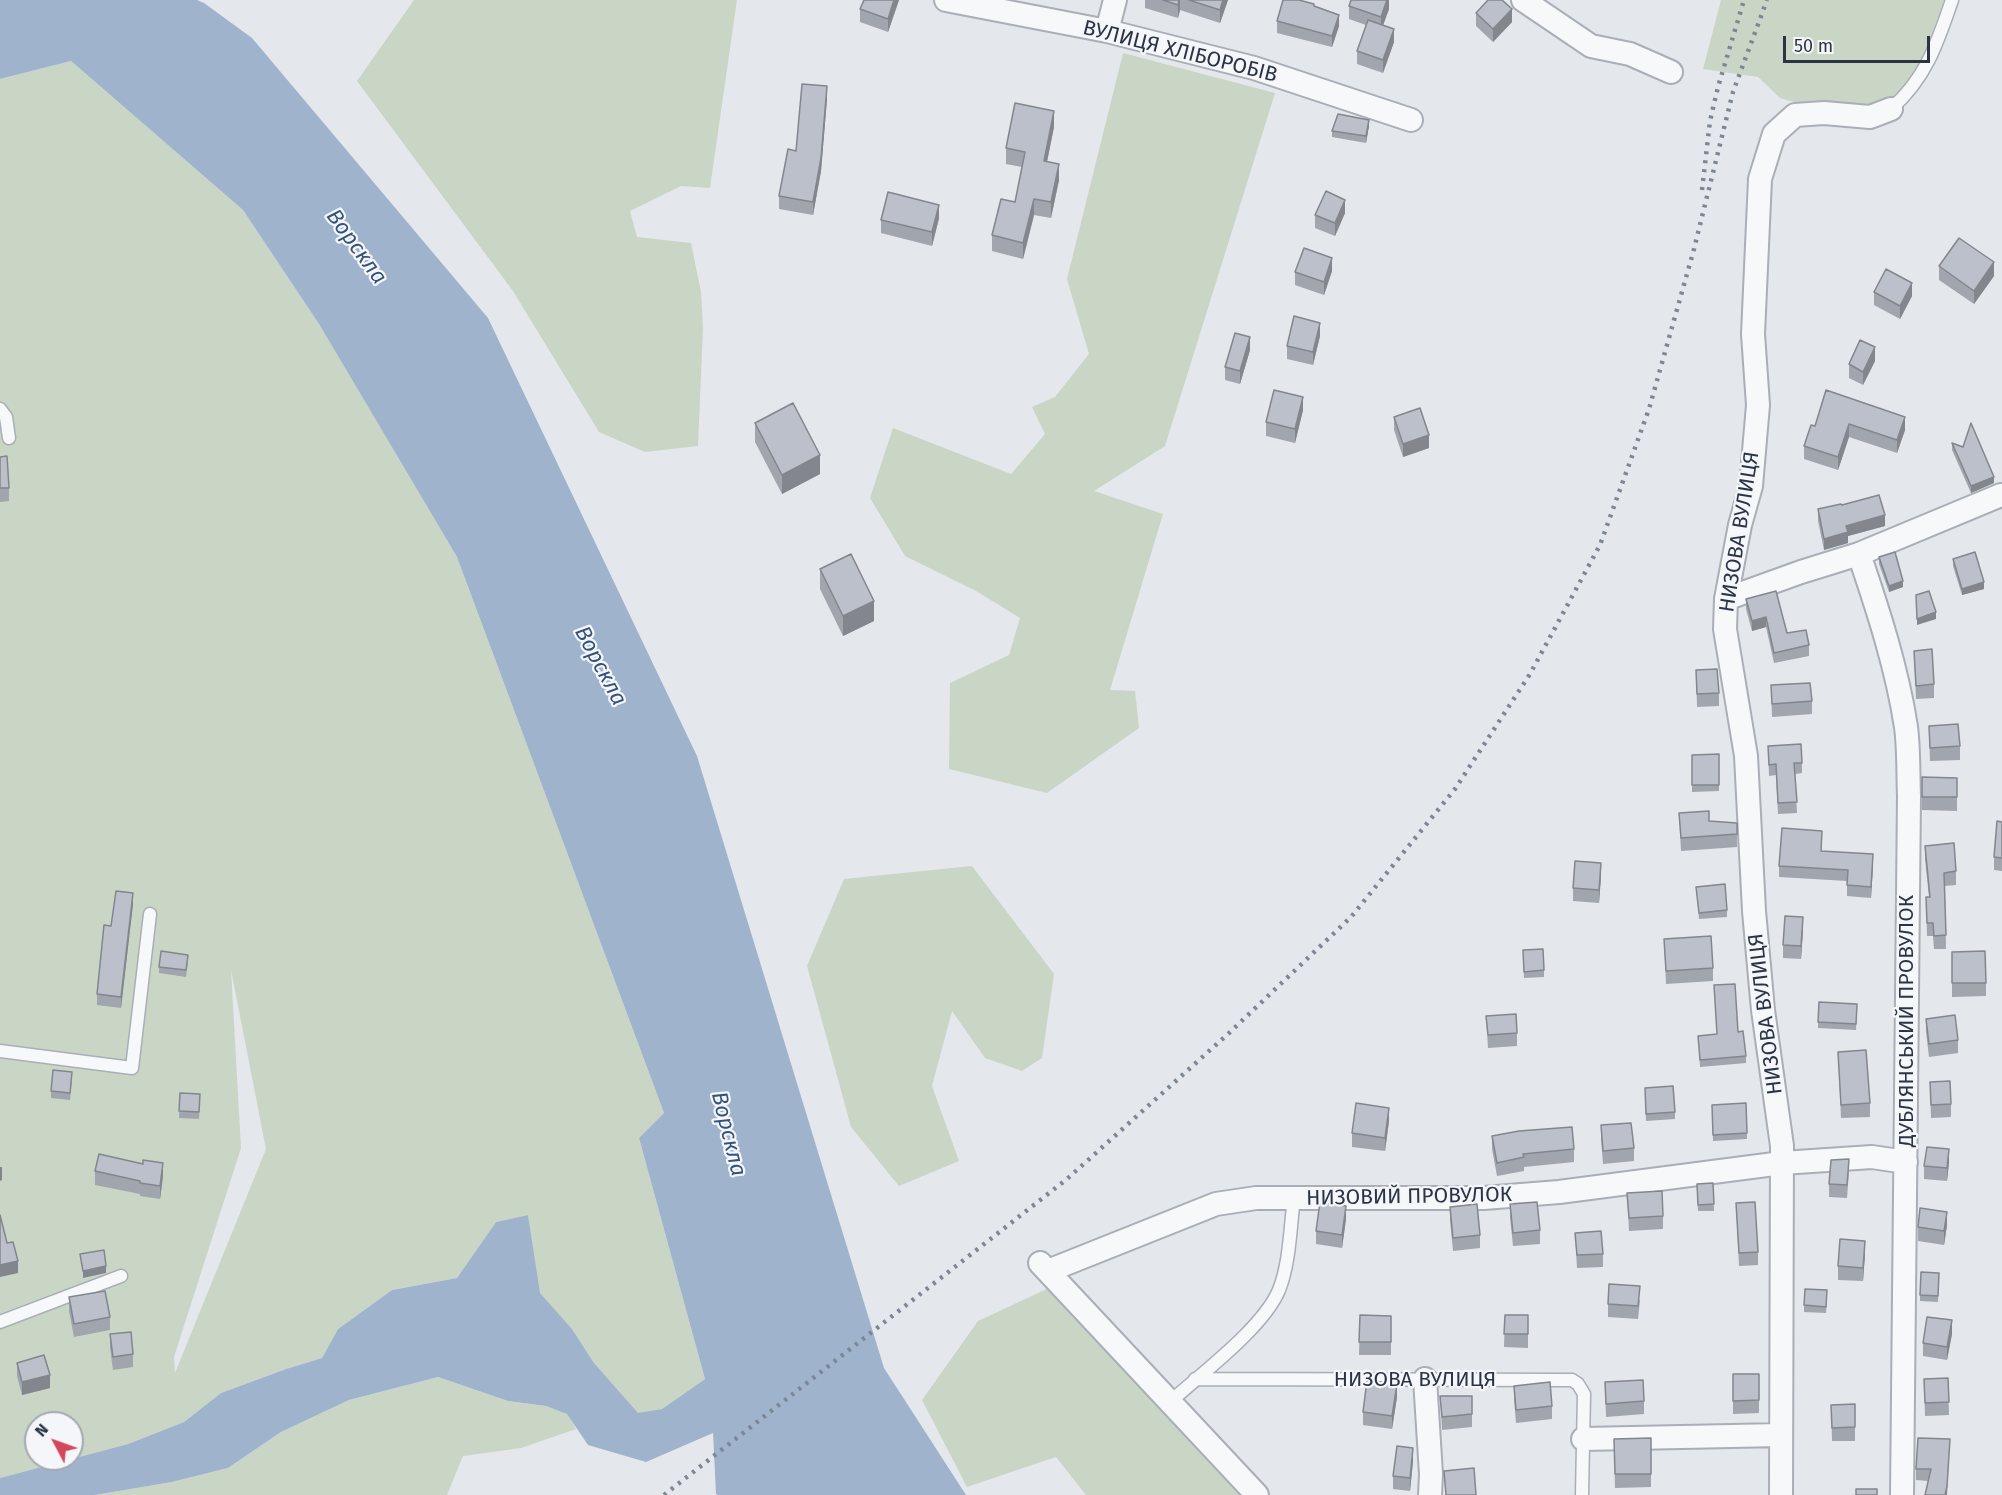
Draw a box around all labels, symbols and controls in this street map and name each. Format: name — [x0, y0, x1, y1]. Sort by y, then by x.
street label: ВУЛИЦЯ ХЛІБОРОБІВ — [1080, 16, 1280, 88]
scale bar — [1786, 24, 1933, 62]
text: 50 m — [1794, 35, 1833, 57]
water label: Ворскла — [320, 204, 392, 290]
street label: НИЗОВА ВУЛИЦЯ — [1715, 450, 1765, 614]
water label: Ворскла — [568, 622, 632, 710]
street label: ДУБЛЯНСЬКИЙ ПРОВУЛОК — [1894, 895, 1920, 1147]
street label: НИЗОВА ВУЛИЦЯ — [1744, 932, 1788, 1096]
water label: Ворскла — [705, 1089, 751, 1179]
street label: НИЗОВИЙ ПРОВУЛОК — [1306, 1183, 1512, 1211]
street label: НИЗОВА ВУЛИЦЯ — [1334, 1367, 1496, 1393]
north arrow — [24, 1411, 84, 1471]
text: N — [31, 1420, 52, 1440]

